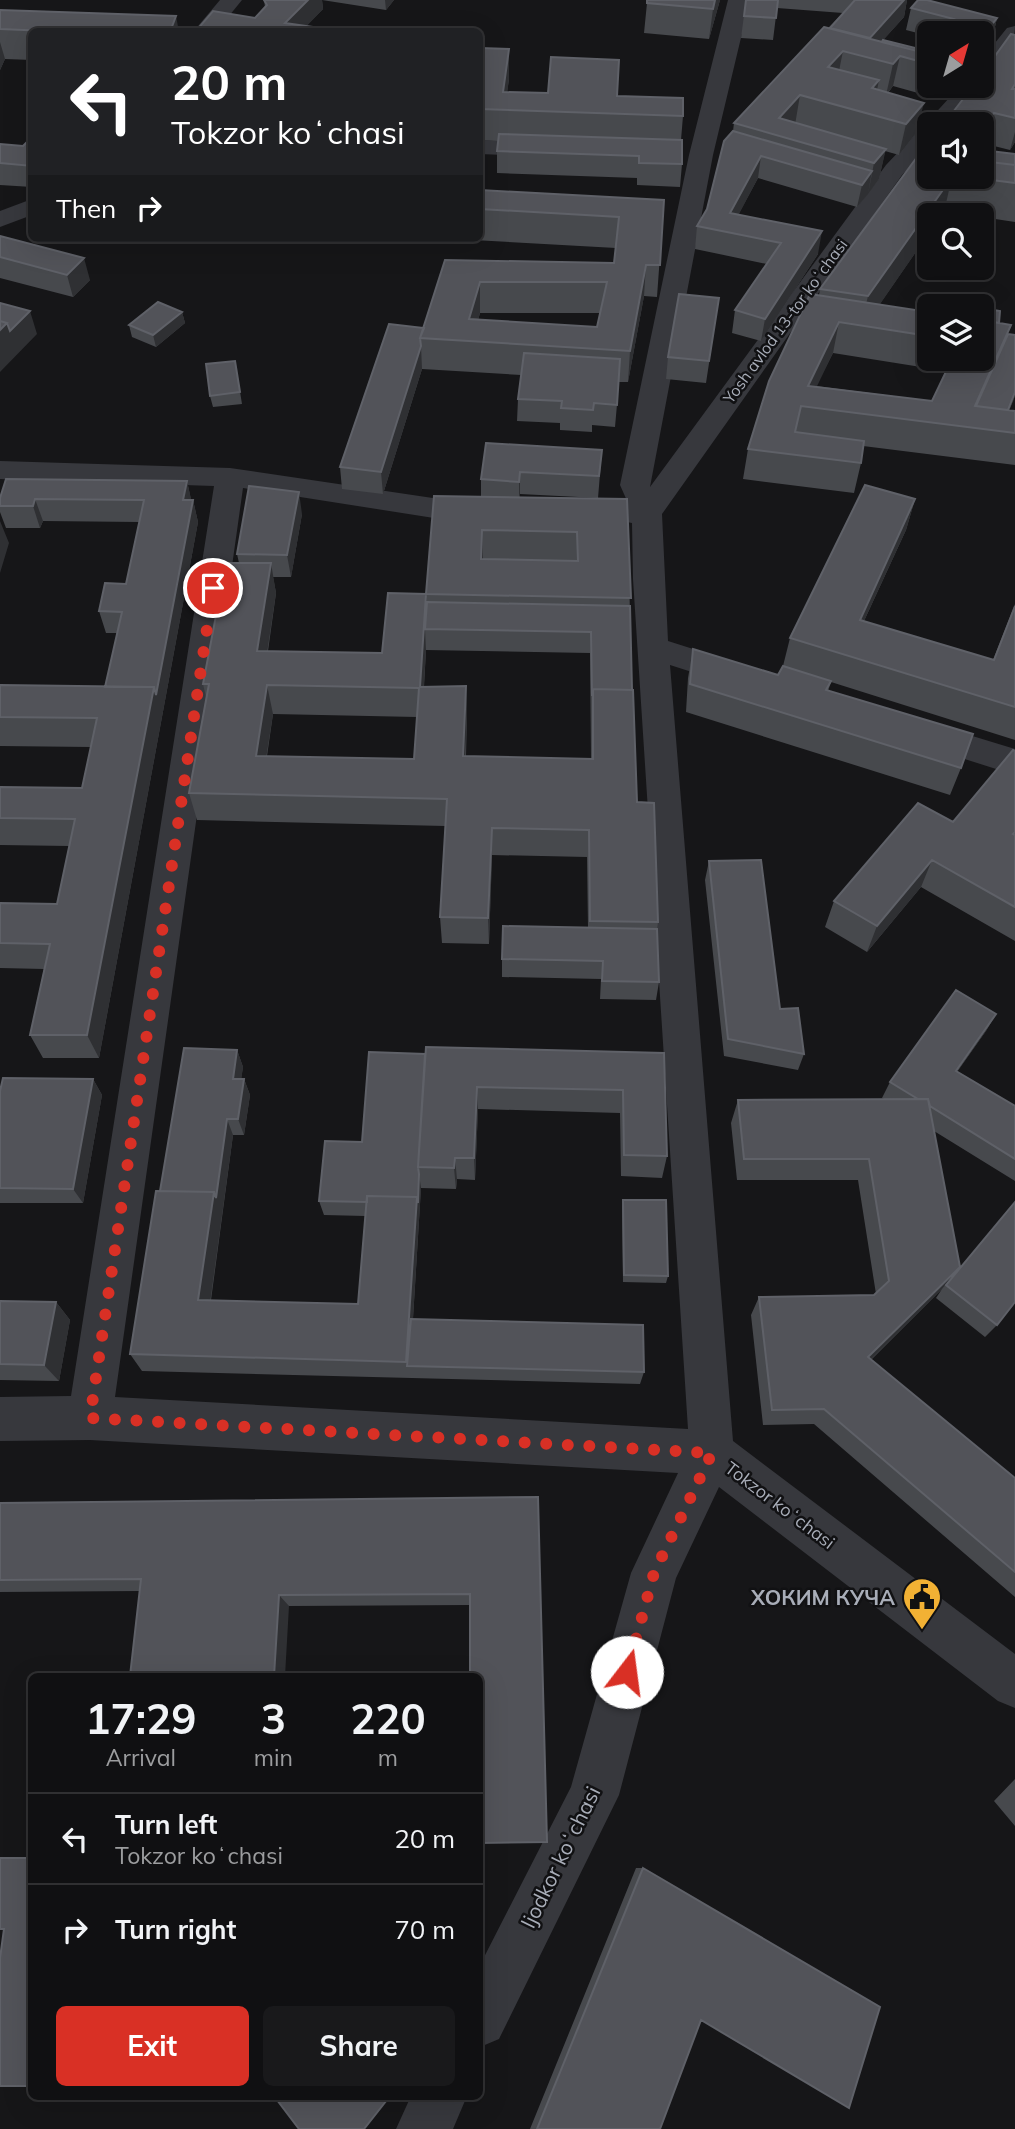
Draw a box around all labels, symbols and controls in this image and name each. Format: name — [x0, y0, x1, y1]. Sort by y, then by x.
north arrow — [917, 21, 994, 98]
map controls — [917, 21, 994, 371]
text: 20 m — [171, 51, 287, 112]
icon: left — [56, 56, 147, 147]
text: Tokzor koʻchasi — [171, 112, 405, 152]
button: sound — [917, 112, 994, 189]
icon: right — [130, 189, 168, 227]
text: Then — [56, 192, 116, 225]
button: search — [917, 203, 994, 280]
street label: Yosh avlod 13-tor koʻchasi — [718, 235, 851, 408]
button: layers — [917, 294, 994, 371]
pin — [183, 558, 243, 618]
icon: arrive — [194, 569, 232, 607]
street label: Tokzor koʻchasi — [721, 1456, 839, 1554]
public building icon: ХОКИМ КУЧА — [901, 1576, 943, 1631]
place label: ХОКИМ КУЧА — [750, 1584, 895, 1610]
position arrow — [590, 1635, 664, 1709]
text: 17:29 — [85, 1692, 196, 1745]
text: 3 — [261, 1692, 286, 1745]
text: 220 — [350, 1692, 426, 1745]
text: Arrival — [106, 1743, 176, 1772]
text: min — [254, 1743, 293, 1772]
text: m — [378, 1743, 398, 1772]
street label: Ijodkor koʻchasi — [514, 1782, 606, 1932]
text: Turn left — [115, 1808, 217, 1841]
icon: left — [56, 1820, 94, 1858]
text: 20 m — [394, 1822, 455, 1855]
text: Tokzor koʻchasi — [115, 1841, 283, 1870]
icon: right — [56, 1911, 94, 1949]
text: Turn right — [115, 1913, 236, 1946]
text: 70 m — [394, 1913, 455, 1946]
button: Exit — [56, 2006, 249, 2086]
button: Share — [263, 2006, 455, 2086]

